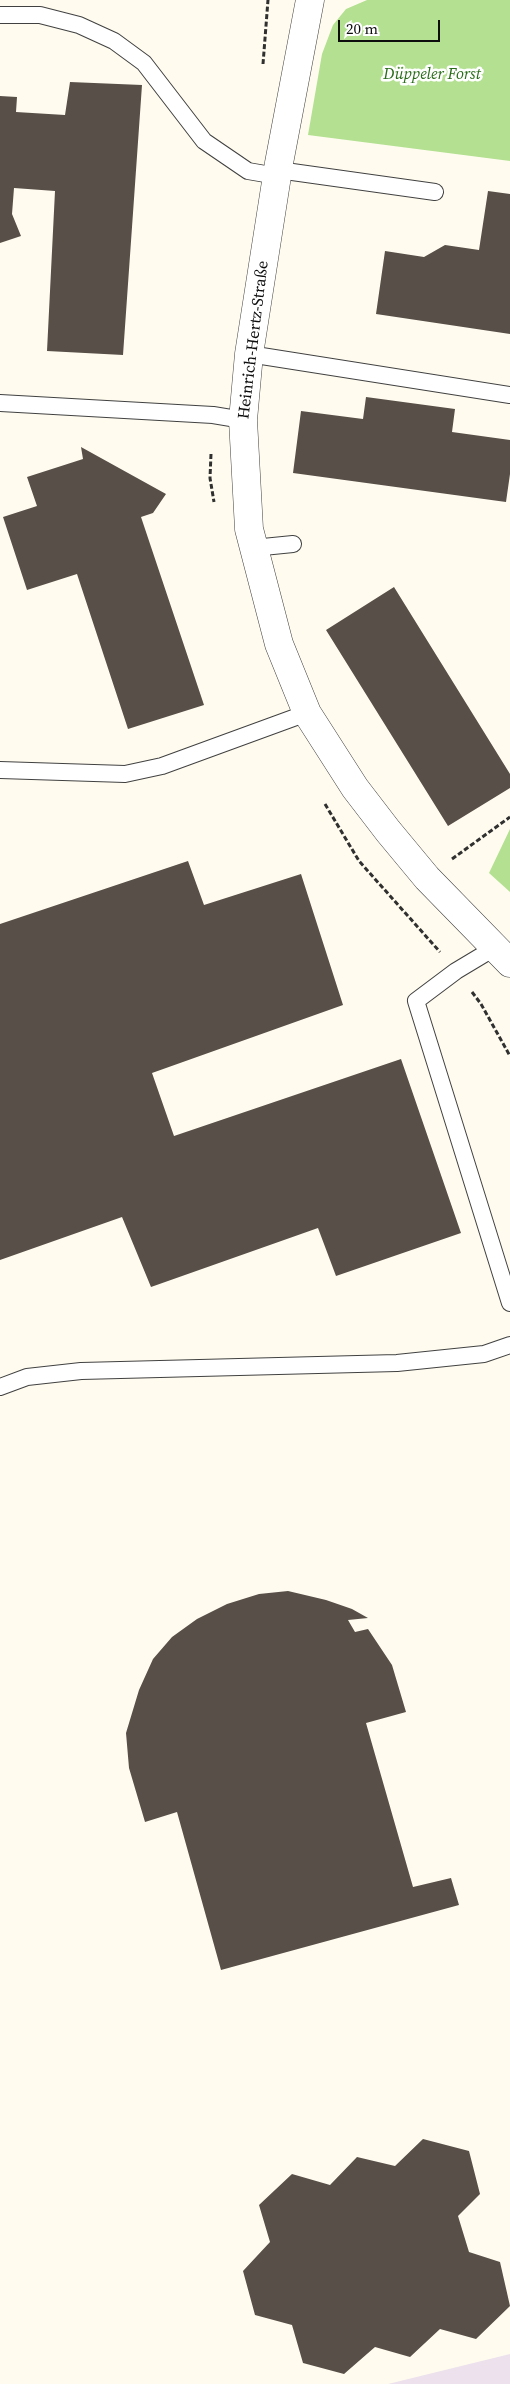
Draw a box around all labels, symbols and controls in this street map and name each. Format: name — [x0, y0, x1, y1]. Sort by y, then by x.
scale bar — [340, 10, 442, 42]
text: 20 m — [346, 18, 378, 39]
park label: Düppeler Forst — [383, 65, 481, 85]
street label: Heinrich-Hertz-Straße — [235, 260, 273, 420]

